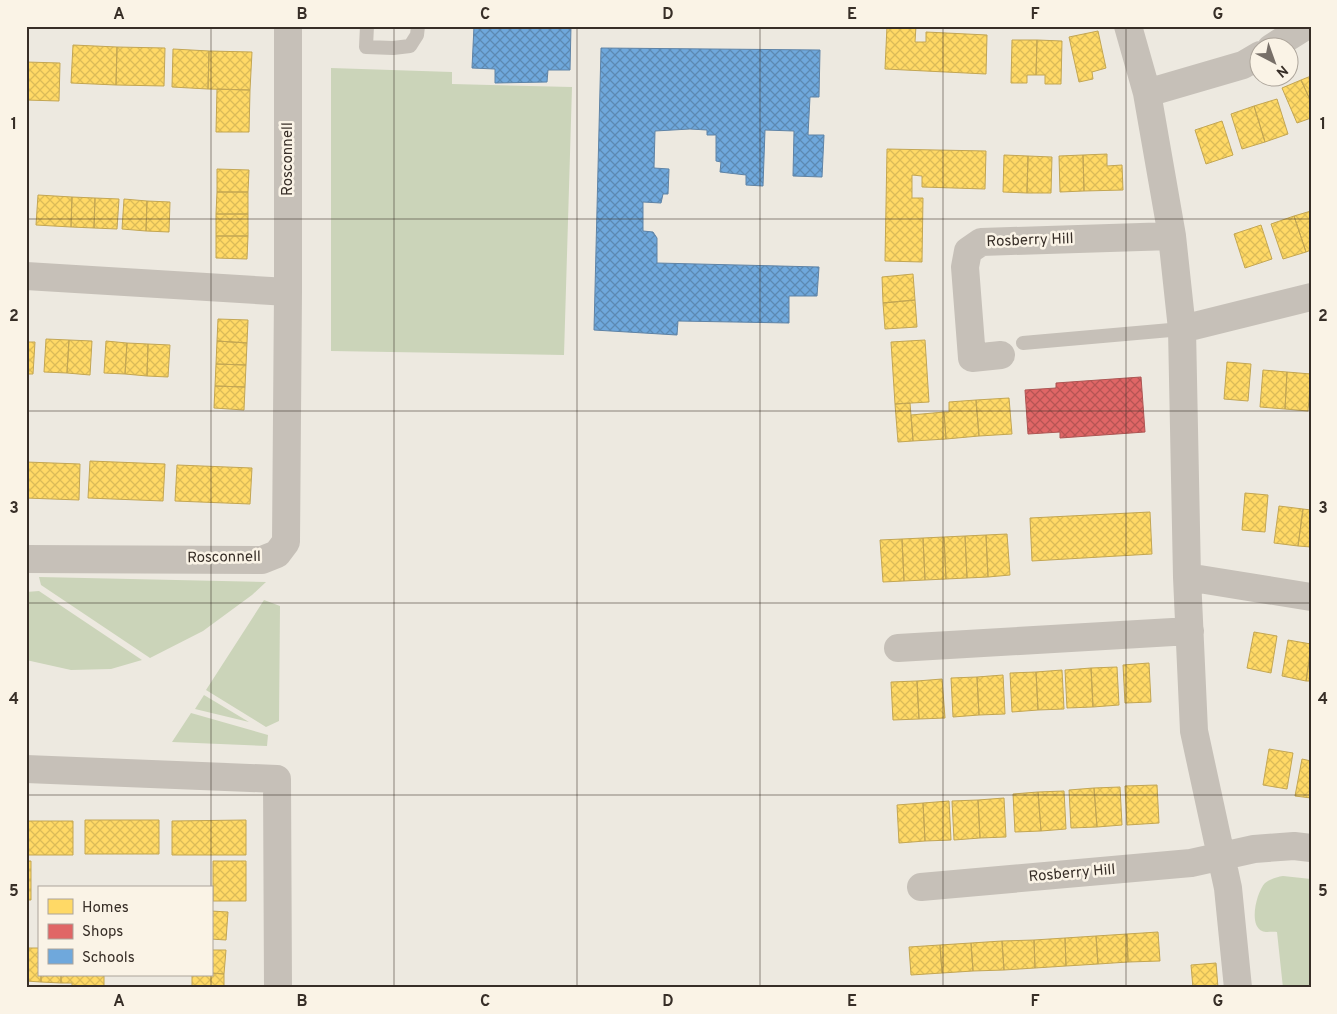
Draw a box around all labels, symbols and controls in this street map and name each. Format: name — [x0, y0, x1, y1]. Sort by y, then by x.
text: A — [113, 5, 125, 25]
text: B — [296, 5, 308, 25]
text: C — [480, 5, 490, 25]
text: D — [662, 5, 674, 25]
text: E — [847, 5, 857, 25]
text: F — [1030, 5, 1040, 25]
text: G — [1213, 5, 1223, 25]
north arrow — [1250, 38, 1300, 88]
text: N — [1272, 61, 1291, 80]
text: 1 — [11, 115, 17, 135]
text: 1 — [1320, 115, 1326, 135]
street label: Rosconnell — [279, 122, 298, 196]
street label: Rosberry Hill — [986, 230, 1074, 252]
text: 2 — [9, 307, 19, 327]
text: 2 — [1318, 307, 1328, 327]
text: 3 — [9, 499, 19, 519]
text: 3 — [1318, 499, 1328, 519]
street label: Rosconnell — [187, 548, 261, 568]
text: 4 — [9, 690, 19, 710]
text: 4 — [1318, 690, 1328, 710]
street label: Rosberry Hill — [1028, 861, 1116, 887]
text: 5 — [9, 882, 19, 902]
text: 5 — [1318, 882, 1328, 902]
legend — [38, 886, 212, 976]
text: Homes — [82, 899, 129, 918]
text: Shops — [82, 923, 123, 942]
text: Schools — [82, 949, 135, 968]
text: A — [113, 992, 125, 1012]
text: B — [296, 992, 308, 1012]
text: C — [480, 992, 490, 1012]
text: D — [662, 992, 674, 1012]
text: E — [847, 992, 857, 1012]
text: F — [1030, 992, 1040, 1012]
text: G — [1213, 992, 1223, 1012]

